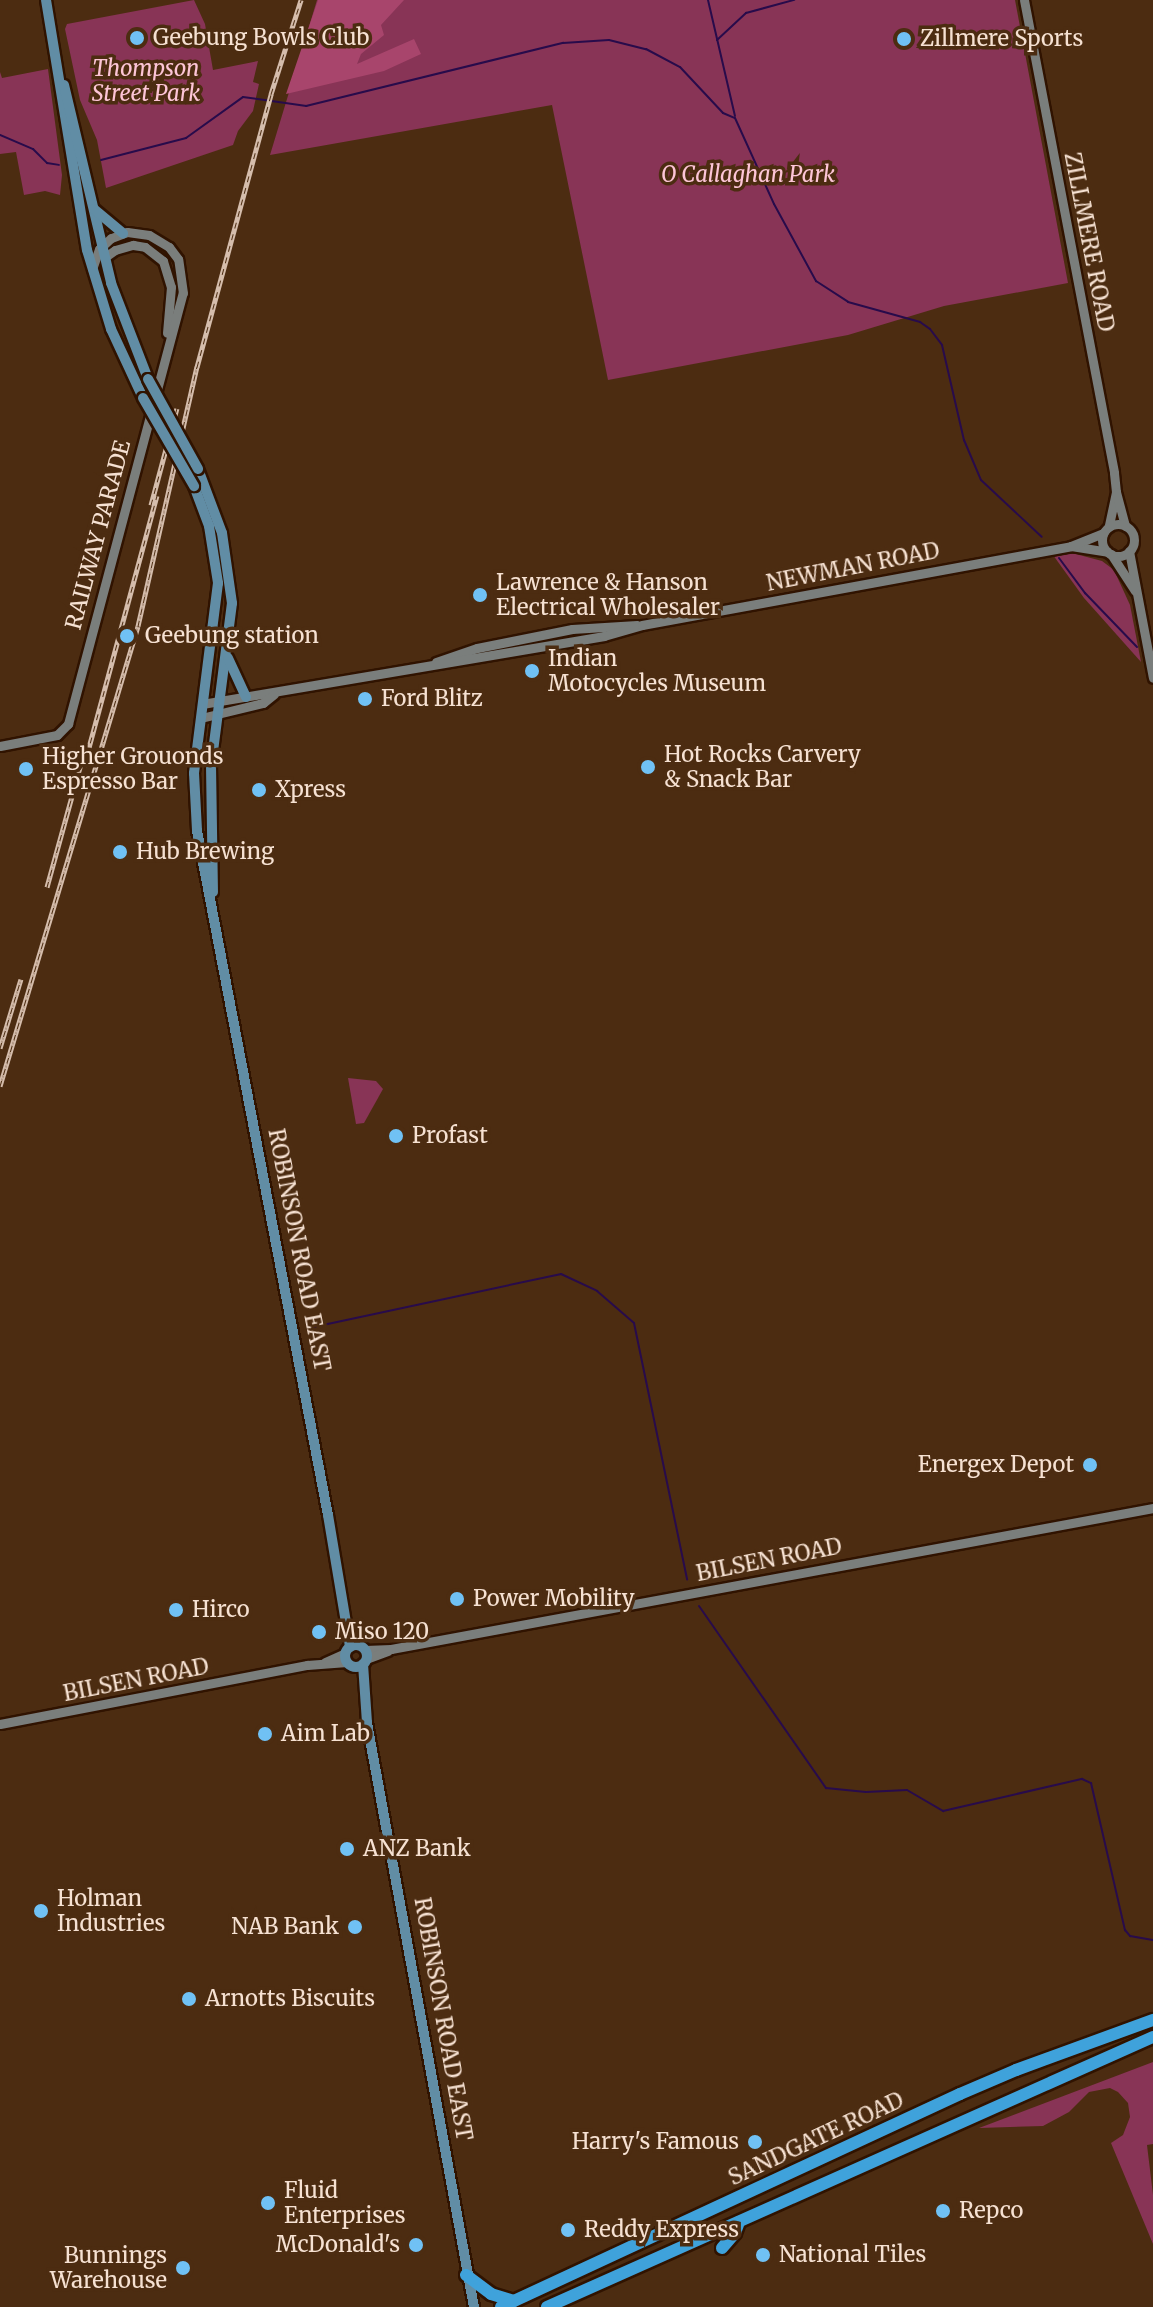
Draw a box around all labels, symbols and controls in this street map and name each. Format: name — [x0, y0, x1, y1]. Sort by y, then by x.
place label: Geebung Bowls Club — [153, 25, 369, 51]
place label: Zillmere Sports — [920, 26, 1083, 52]
marker: Geebung Bowls Club — [128, 29, 146, 47]
marker: Zillmere Sports — [895, 30, 913, 48]
park label: Thompson Street Park — [92, 55, 200, 106]
street label: ZILLMERE ROAD — [1059, 150, 1119, 334]
park label: O Callaghan Park — [661, 162, 835, 188]
street label: RAILWAY PARADE — [60, 438, 136, 632]
street label: NEWMAN ROAD — [764, 537, 942, 597]
place label: Lawrence & Hanson Electrical Wholesaler — [496, 569, 720, 620]
marker: Lawrence & Hanson Electrical Wholesaler — [471, 586, 489, 604]
place label: Geebung station — [145, 623, 319, 649]
marker: Geebung station — [116, 625, 138, 647]
place label: Indian Motocycles Museum — [548, 645, 766, 696]
marker: Indian Motocycles Museum — [523, 662, 541, 680]
place label: Ford Blitz — [381, 686, 483, 712]
marker: Ford Blitz — [356, 690, 374, 708]
place label: Hot Rocks Carvery & Snack Bar — [664, 741, 861, 792]
place label: Higher Grouonds Espresso Bar — [42, 743, 223, 794]
marker: Hot Rocks Carvery & Snack Bar — [639, 758, 657, 776]
marker: Higher Grouonds Espresso Bar — [17, 760, 35, 778]
place label: Xpress — [275, 777, 346, 803]
marker: Xpress — [250, 781, 268, 799]
place label: Hub Brewing — [136, 839, 274, 865]
marker: Hub Brewing — [111, 843, 129, 861]
place label: Profast — [412, 1123, 488, 1149]
street label: ROBINSON ROAD EAST — [263, 1126, 335, 1374]
marker: Profast — [387, 1127, 405, 1145]
place label: Energex Depot — [918, 1452, 1074, 1478]
marker: Energex Depot — [1081, 1456, 1099, 1474]
street label: BILSEN ROAD — [694, 1533, 844, 1587]
place label: Power Mobility — [473, 1586, 634, 1612]
marker: Power Mobility — [448, 1590, 466, 1608]
place label: Hirco — [192, 1597, 250, 1623]
marker: Hirco — [167, 1601, 185, 1619]
place label: Miso 120 — [335, 1619, 429, 1645]
marker: Miso 120 — [310, 1623, 328, 1641]
street label: BILSEN ROAD — [61, 1653, 211, 1707]
place label: Aim Lab — [281, 1721, 370, 1747]
marker: Aim Lab — [256, 1725, 274, 1743]
place label: ANZ Bank — [363, 1836, 471, 1862]
marker: ANZ Bank — [338, 1840, 356, 1858]
place label: Holman Industries — [57, 1885, 165, 1936]
street label: ROBINSON ROAD EAST — [409, 1895, 477, 2143]
marker: Holman Industries — [32, 1902, 50, 1920]
place label: NAB Bank — [231, 1914, 339, 1940]
marker: NAB Bank — [346, 1918, 364, 1936]
place label: Arnotts Biscuits — [205, 1986, 375, 2012]
marker: Arnotts Biscuits — [180, 1990, 198, 2008]
street label: SANDGATE ROAD — [724, 2087, 908, 2191]
place label: Harry's Famous — [572, 2129, 739, 2155]
marker: Harry's Famous — [746, 2133, 764, 2151]
place label: Fluid Enterprises — [284, 2177, 406, 2228]
marker: Fluid Enterprises — [259, 2194, 277, 2212]
place label: Repco — [959, 2198, 1023, 2224]
marker: Repco — [934, 2202, 952, 2220]
place label: Reddy Express — [584, 2217, 739, 2243]
marker: Reddy Express — [559, 2221, 577, 2239]
place label: McDonald's — [276, 2232, 400, 2258]
marker: McDonald's — [407, 2236, 425, 2254]
place label: Bunnings Warehouse — [50, 2242, 167, 2294]
place label: National Tiles — [779, 2242, 926, 2268]
marker: National Tiles — [754, 2246, 772, 2264]
marker: Bunnings Warehouse — [174, 2259, 192, 2277]

